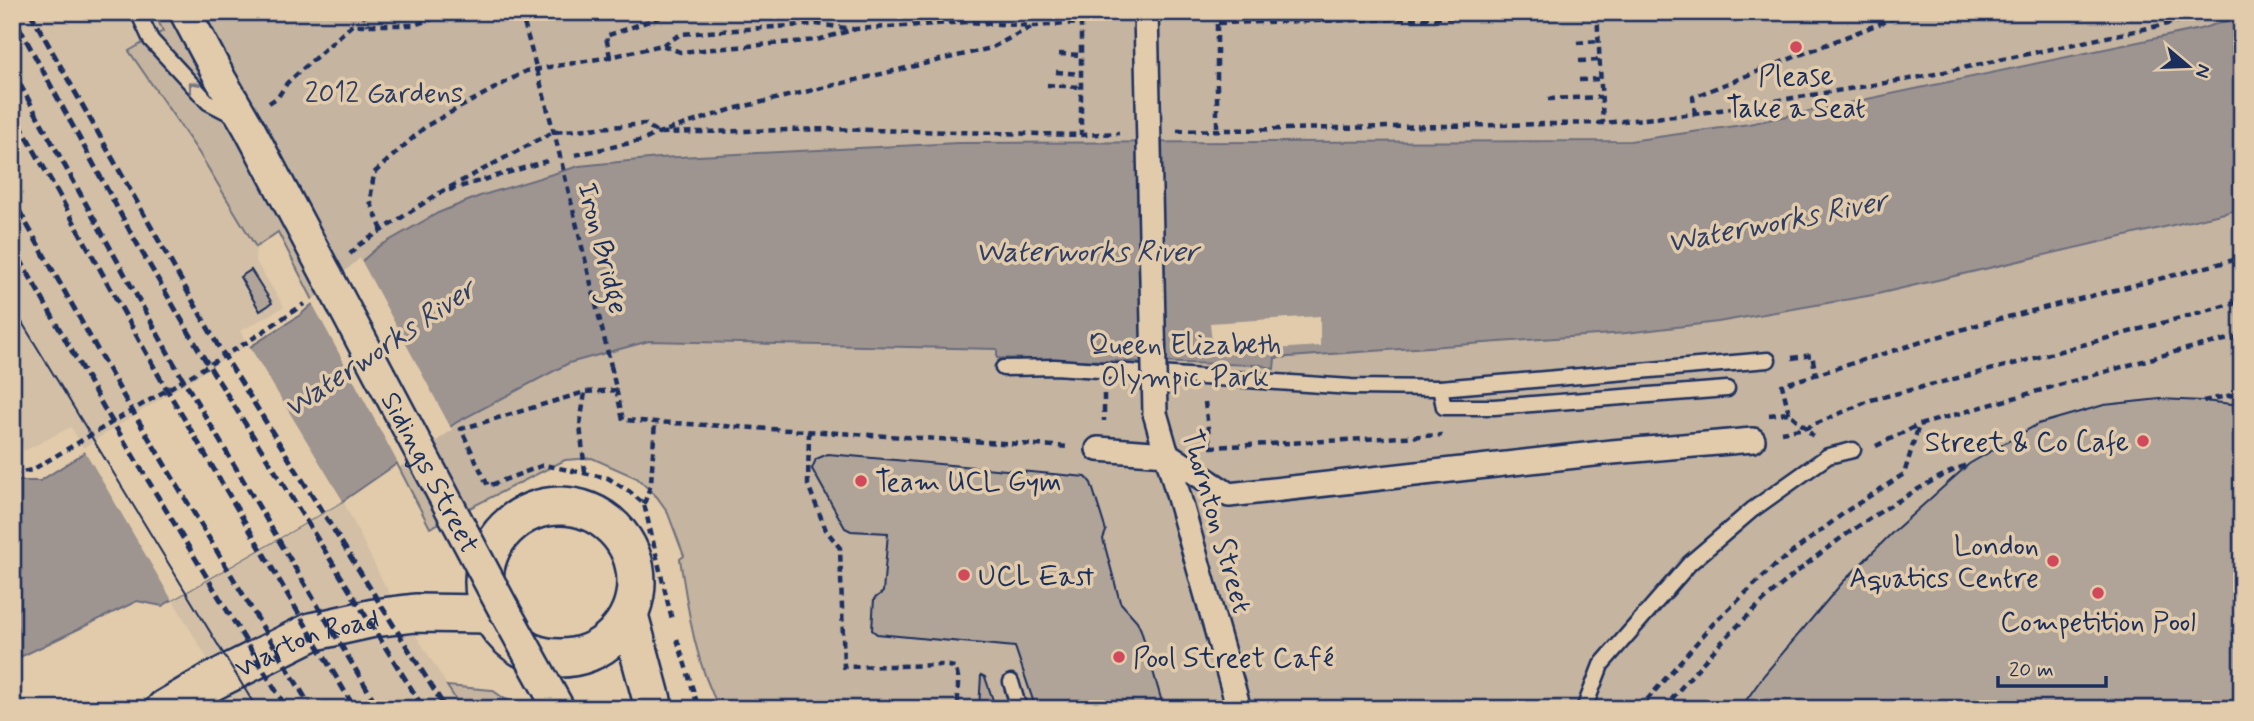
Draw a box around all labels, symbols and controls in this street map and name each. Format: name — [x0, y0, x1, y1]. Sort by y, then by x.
north arrow — [2152, 32, 2222, 102]
marker: Please Take a Seat — [1788, 39, 1804, 55]
place label: Please Take a Seat — [1726, 59, 1866, 128]
text: N — [2189, 61, 2217, 81]
park label: 2012 Gardens — [305, 76, 463, 113]
one-way arrow — [189, 81, 201, 94]
street label: Iron Bridge — [564, 179, 636, 319]
water label: Waterworks River — [1664, 181, 1894, 263]
water label: Waterworks River — [975, 233, 1202, 272]
water label: Waterworks River — [276, 269, 486, 428]
park label: Queen Elizabeth Olympic Park — [1089, 328, 1281, 397]
street label: Sidings Street — [371, 386, 487, 561]
place label: Street & Co Cafe — [1925, 425, 2129, 462]
street label: Thornton Street — [1172, 426, 1259, 618]
marker: Street & Co Cafe — [2135, 433, 2151, 449]
place label: Team UCL Gym — [875, 465, 1062, 502]
marker: Team UCL Gym — [853, 473, 869, 489]
place label: London Aquatics Centre — [1849, 529, 2039, 598]
marker: London Aquatics Centre — [2045, 553, 2061, 569]
place label: UCL East — [978, 559, 1095, 596]
marker: UCL East — [956, 567, 972, 583]
marker: Competition Pool — [2090, 585, 2106, 601]
street label: Warton Road — [229, 601, 383, 688]
place label: Competition Pool — [2000, 605, 2196, 642]
place label: Pool Street Café — [1133, 641, 1334, 678]
scale bar — [1998, 644, 2107, 688]
marker: Pool Street Café — [1111, 649, 1127, 665]
text: 20 m — [2009, 656, 2054, 684]

